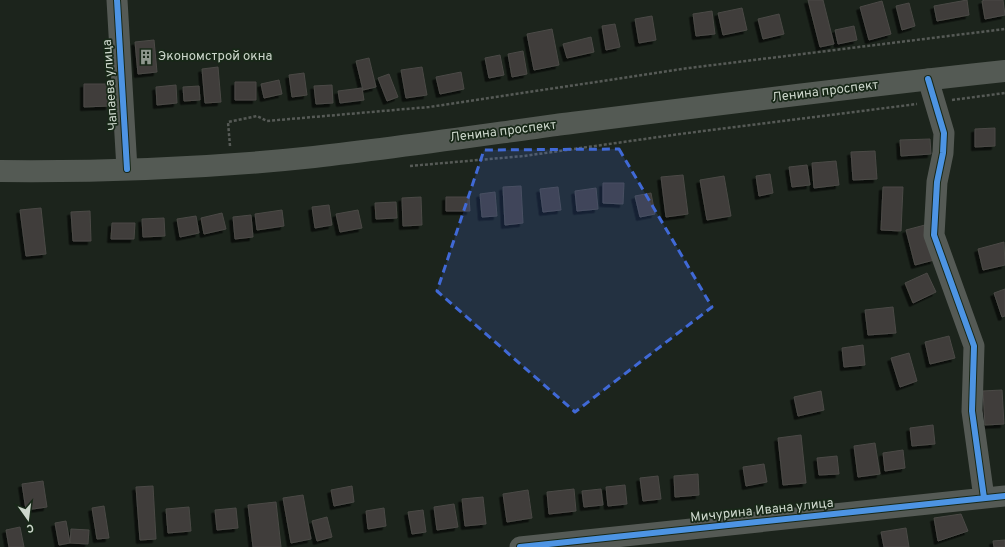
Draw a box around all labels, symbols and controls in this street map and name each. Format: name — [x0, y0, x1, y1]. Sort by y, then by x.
street label: Чапаева улица — [100, 39, 122, 131]
building icon: Экономстрой окна — [137, 48, 155, 66]
place label: Экономстрой окна — [158, 49, 272, 65]
street label: Ленина проспект — [771, 78, 879, 106]
street label: Ленина проспект — [449, 118, 557, 146]
street label: Мичурина Ивана улица — [690, 496, 834, 526]
north arrow — [8, 499, 48, 539]
text: С — [25, 520, 35, 535]

